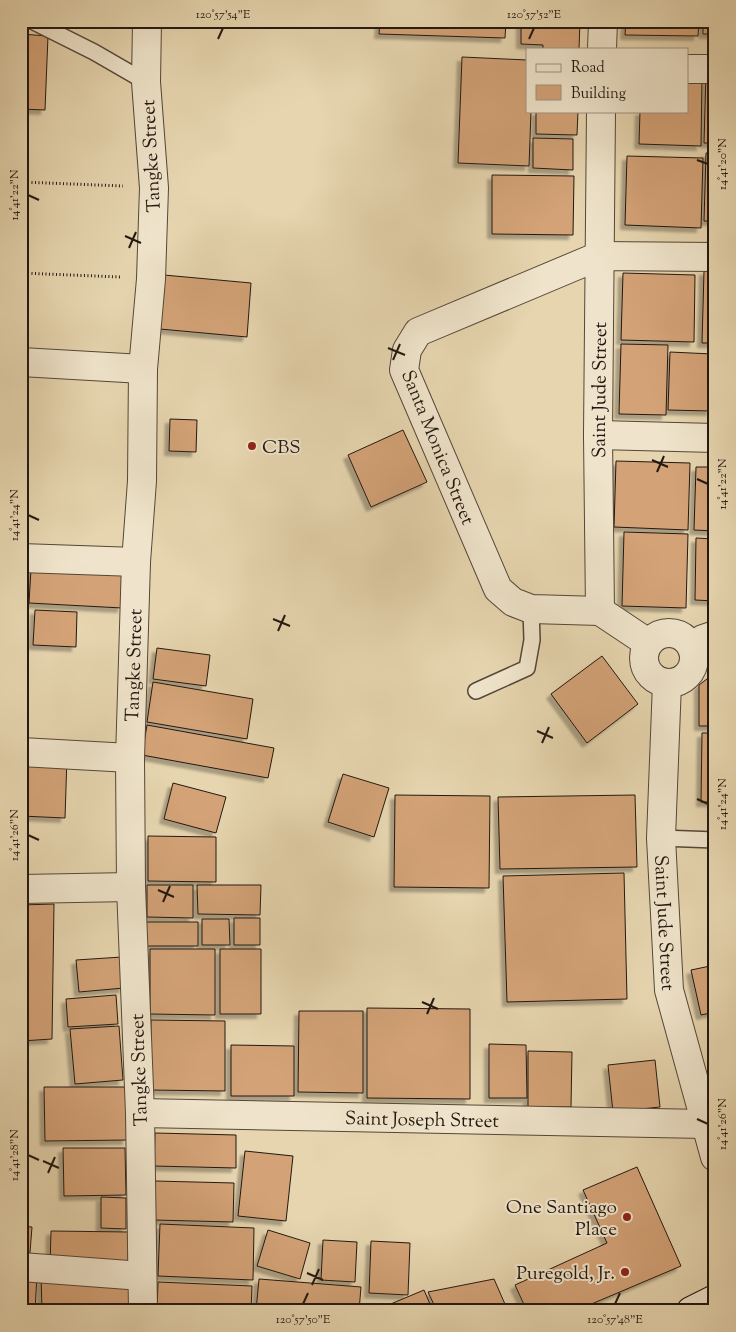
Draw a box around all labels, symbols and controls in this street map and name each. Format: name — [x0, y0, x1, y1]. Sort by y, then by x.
text: 120°57'54"E — [196, 6, 251, 24]
text: 120°57'52"E — [507, 6, 562, 24]
legend — [526, 48, 688, 112]
text: Road — [571, 58, 605, 79]
text: Building — [571, 84, 626, 105]
street label: Tangke Street — [136, 98, 169, 213]
text: 14°41'20"N — [714, 138, 732, 190]
text: 14°41'22"N — [6, 169, 24, 221]
street label: Saint Jude Street — [587, 321, 615, 458]
street label: Santa Monica Street — [393, 366, 480, 530]
place label: CBS — [262, 435, 301, 462]
marker: CBS — [246, 440, 258, 452]
text: 14°41'22"N — [714, 458, 732, 510]
text: 14°41'24"N — [6, 489, 24, 541]
street label: Tangke Street — [120, 608, 151, 722]
text: 14°41'24"N — [714, 778, 732, 830]
text: 14°41'26"N — [6, 809, 24, 861]
street label: Saint Jude Street — [646, 854, 680, 992]
street label: Tangke Street — [125, 1013, 156, 1127]
text: 14°41'26"N — [714, 1098, 732, 1150]
street label: Saint Joseph Street — [345, 1106, 500, 1136]
text: 14°41'28"N — [6, 1129, 24, 1181]
place label: One Santiago Place — [506, 1195, 617, 1244]
marker: One Santiago Place — [621, 1211, 633, 1223]
place label: Puregold, Jr. — [516, 1261, 615, 1288]
marker: Puregold, Jr. — [619, 1266, 631, 1278]
text: 120°57'50"E — [276, 1311, 331, 1329]
text: 120°57'48"E — [587, 1311, 643, 1329]

